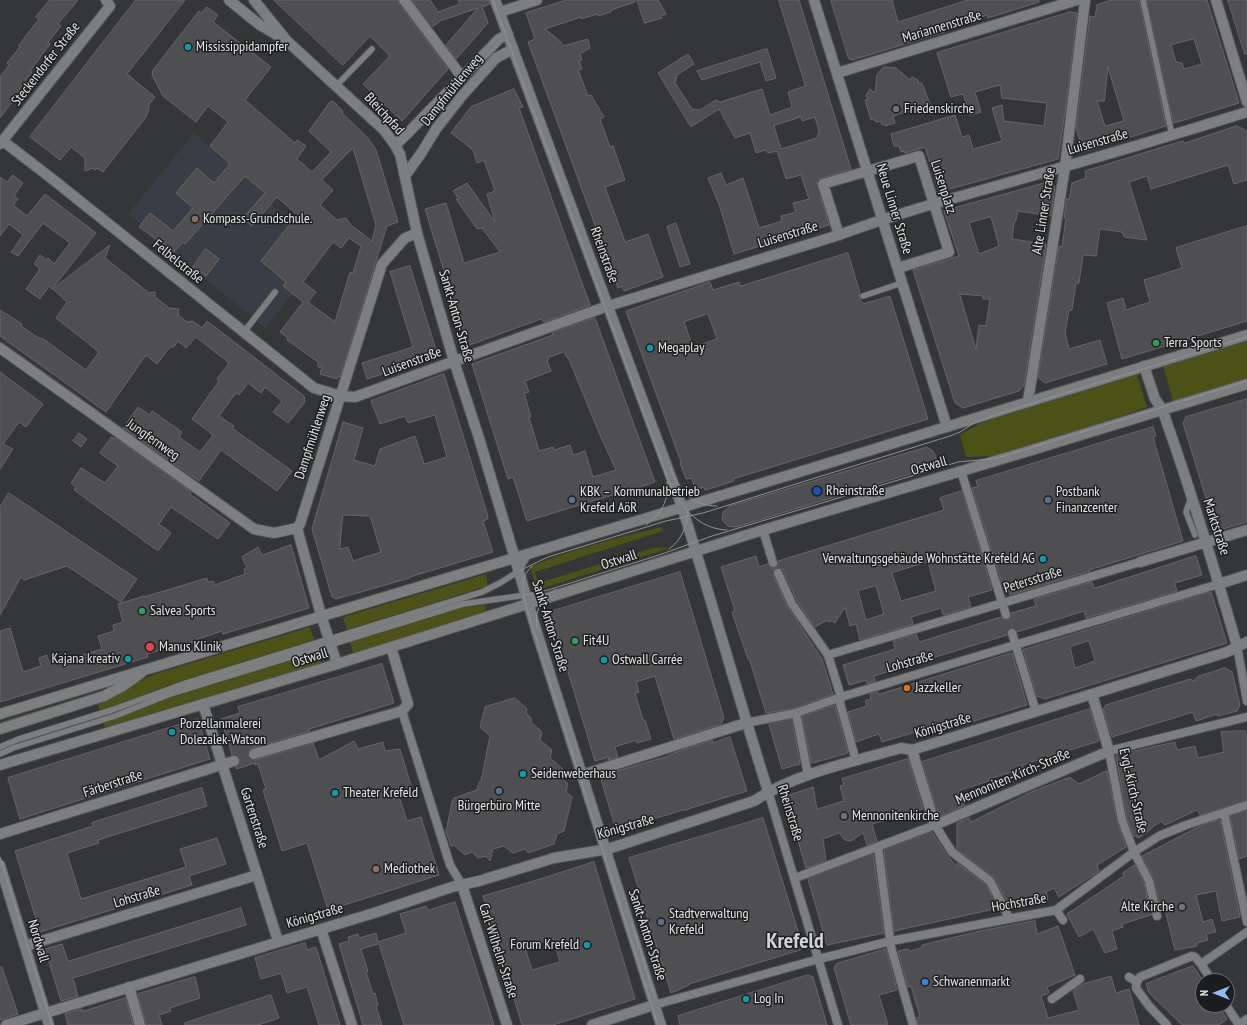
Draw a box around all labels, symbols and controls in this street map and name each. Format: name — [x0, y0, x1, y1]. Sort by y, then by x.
street label: Mariannenstraße — [900, 7, 984, 47]
street label: Steckendorfer Straße — [8, 19, 84, 109]
place label: Mississippidampfer — [196, 39, 288, 55]
marker: Mississippidampfer — [183, 42, 193, 52]
street label: Dampfmühlenweg — [418, 51, 486, 129]
street label: Bleichpfad — [360, 90, 408, 138]
place label: Friedenskirche — [904, 101, 974, 117]
marker: Friedenskirche — [891, 104, 901, 114]
street label: Luisenstraße — [1066, 125, 1130, 159]
street label: Luisenplatz — [926, 158, 960, 216]
street label: Neue Linner Straße — [872, 162, 916, 256]
street label: Alte Linner Straße — [1029, 166, 1059, 256]
place label: Kompass-Grundschule. — [203, 211, 312, 227]
marker: Kompass-Grundschule. — [190, 214, 200, 224]
street label: Luisenstraße — [756, 218, 820, 252]
street label: Rheinstraße — [586, 225, 622, 285]
street label: Felbelstraße — [149, 236, 207, 288]
street label: Sankt-Anton-Straße — [435, 268, 477, 364]
place label: Terra Sports — [1164, 335, 1222, 351]
marker: Terra Sports — [1151, 338, 1161, 348]
place label: Megaplay — [658, 340, 704, 356]
marker: Megaplay — [645, 343, 655, 353]
street label: Luisenstraße — [380, 344, 444, 380]
street label: Dampfmühlenweg — [291, 393, 335, 481]
street label: Jungfernweg — [123, 416, 183, 464]
street label: Ostwall — [909, 453, 949, 479]
place label: Rheinstraße — [826, 483, 884, 499]
place label: KBK – Kommunalbetrieb Krefeld AöR — [580, 484, 700, 516]
place label: Postbank Finanzcenter — [1056, 484, 1118, 516]
marker: Rheinstraße — [811, 485, 823, 497]
marker: KBK – Kommunalbetrieb Krefeld AöR — [567, 495, 577, 505]
marker: Postbank Finanzcenter — [1043, 495, 1053, 505]
street label: Marktstraße — [1199, 497, 1233, 557]
street label: Ostwall — [599, 546, 639, 574]
place label: Verwaltungsgebäude Wohnstätte Krefeld AG — [822, 551, 1035, 567]
marker: Verwaltungsgebäude Wohnstätte Krefeld AG — [1038, 554, 1048, 564]
street label: Petersstraße — [1002, 563, 1064, 597]
street label: Sankt-Anton-Straße — [528, 578, 572, 674]
place label: Salvea Sports — [150, 603, 216, 619]
marker: Salvea Sports — [137, 606, 147, 616]
place label: Fit4U — [583, 633, 609, 649]
marker: Fit4U — [570, 636, 580, 646]
place label: Manus Klinik — [159, 639, 221, 655]
marker: Manus Klinik — [144, 641, 156, 653]
street label: Ostwall — [290, 645, 330, 671]
street label: Lohstraße — [885, 647, 935, 677]
place label: Kajana kreativ — [51, 651, 120, 667]
place label: Ostwall Carrée — [612, 652, 683, 668]
marker: Kajana kreativ — [123, 654, 133, 664]
marker: Ostwall Carrée — [599, 655, 609, 665]
place label: Jazzkeller — [915, 680, 961, 696]
marker: Jazzkeller — [902, 683, 912, 693]
street label: Königstraße — [913, 709, 973, 743]
place label: Porzellanmalerei Dolezalek-Watson — [180, 716, 266, 748]
marker: Porzellanmalerei Dolezalek-Watson — [167, 727, 177, 737]
street label: Mennoniten-Kirch-Straße — [953, 745, 1073, 809]
street label: Evgl.-Kirch-Straße — [1115, 747, 1151, 835]
place label: Seidenweberhaus — [531, 766, 616, 782]
street label: Färberstraße — [81, 767, 145, 801]
marker: Seidenweberhaus — [518, 769, 528, 779]
street label: Rheinstraße — [773, 783, 807, 843]
street label: Gartenstraße — [236, 785, 272, 851]
place label: Theater Krefeld — [343, 785, 418, 801]
marker: Bürgerbüro Mitte — [494, 786, 504, 796]
marker: Theater Krefeld — [330, 788, 340, 798]
place label: Bürgerbüro Mitte — [458, 798, 540, 814]
place label: Mennonitenkirche — [852, 808, 939, 824]
street label: Königstraße — [596, 811, 656, 843]
marker: Mennonitenkirche — [839, 811, 849, 821]
place label: Mediothek — [384, 861, 435, 877]
marker: Mediothek — [371, 864, 381, 874]
street label: Lohstraße — [112, 882, 162, 912]
street label: Sankt-Anton-Straße — [624, 887, 670, 983]
street label: Hochstraße — [990, 890, 1048, 916]
place label: Alte Kirche — [1121, 899, 1174, 915]
street label: Königstraße — [285, 900, 345, 932]
street label: Carl-Wilhelm-Straße — [475, 901, 521, 1001]
marker: Alte Kirche — [1177, 902, 1187, 912]
place label: Stadtverwaltung Krefeld — [669, 906, 749, 938]
marker: Stadtverwaltung Krefeld — [656, 917, 666, 927]
street label: Nordwall — [24, 918, 52, 964]
district label: Krefeld — [766, 929, 824, 955]
place label: Forum Krefeld — [510, 937, 579, 953]
marker: Forum Krefeld — [582, 940, 592, 950]
north arrow — [1195, 973, 1235, 1013]
place label: Schwanenmarkt — [933, 974, 1010, 990]
marker: Schwanenmarkt — [920, 977, 930, 987]
text: N — [1197, 990, 1211, 996]
place label: Log In — [754, 991, 784, 1007]
marker: Log In — [741, 994, 751, 1004]

